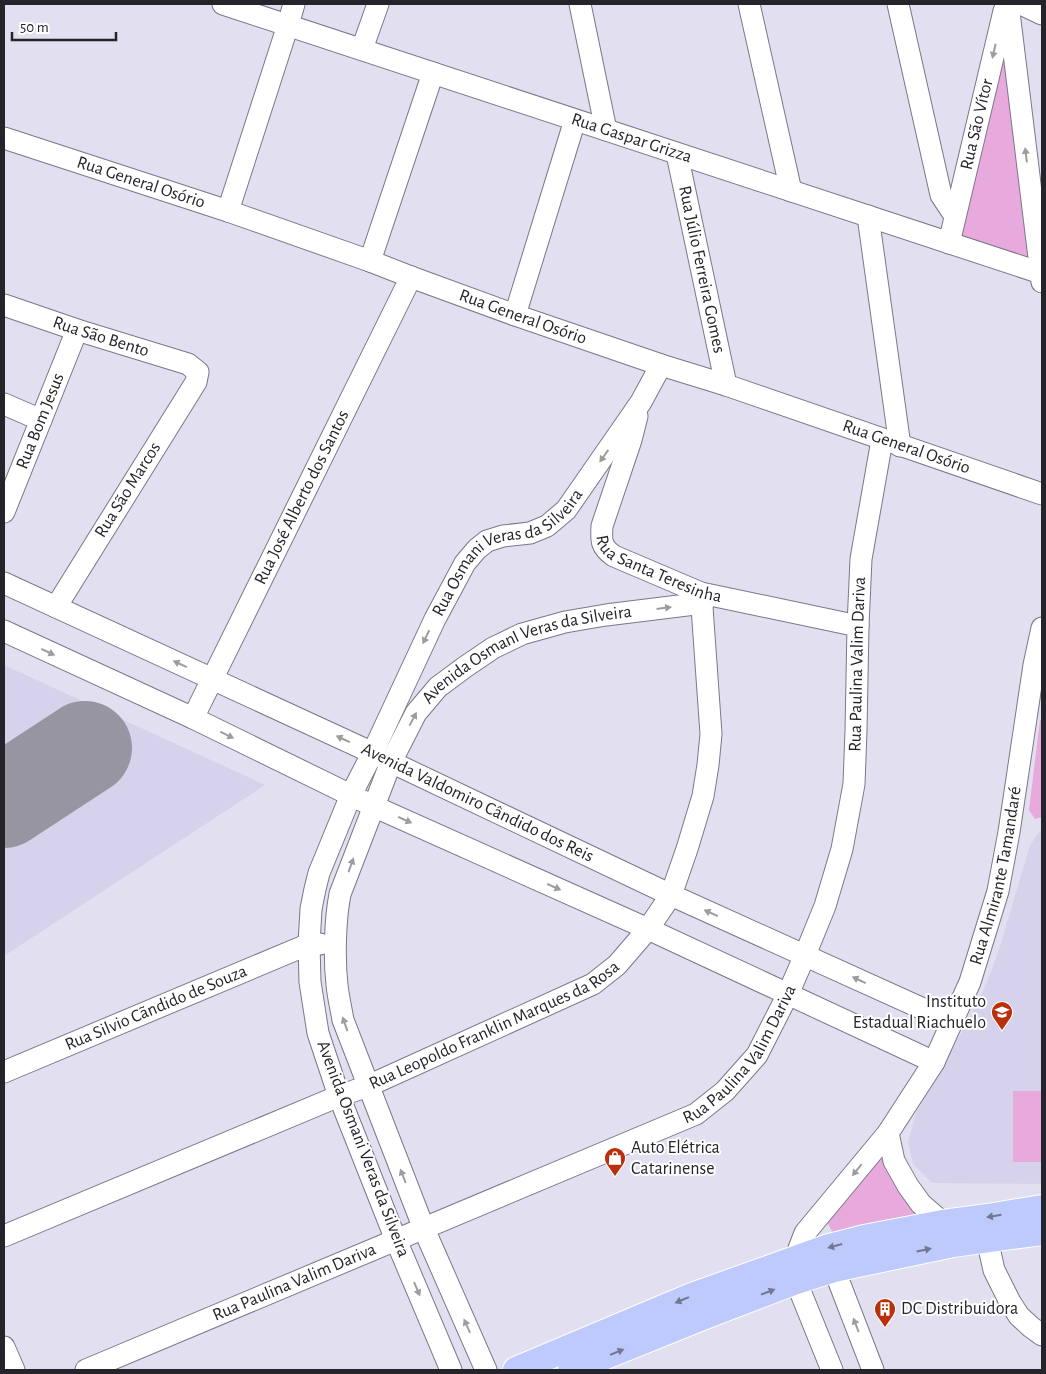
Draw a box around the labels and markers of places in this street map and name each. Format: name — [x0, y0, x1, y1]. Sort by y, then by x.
place label: Instituto Estadual Riachuelo — [853, 993, 986, 1032]
school or university icon: Instituto Estadual Riachuelo — [990, 1000, 1014, 1031]
place label: Auto Elétrica Catarinense — [631, 1139, 720, 1178]
shop icon: Auto Elétrica Catarinense — [603, 1146, 627, 1177]
building icon: DC Distribuidora — [873, 1297, 897, 1328]
place label: DC Distribuidora — [901, 1300, 1018, 1318]

